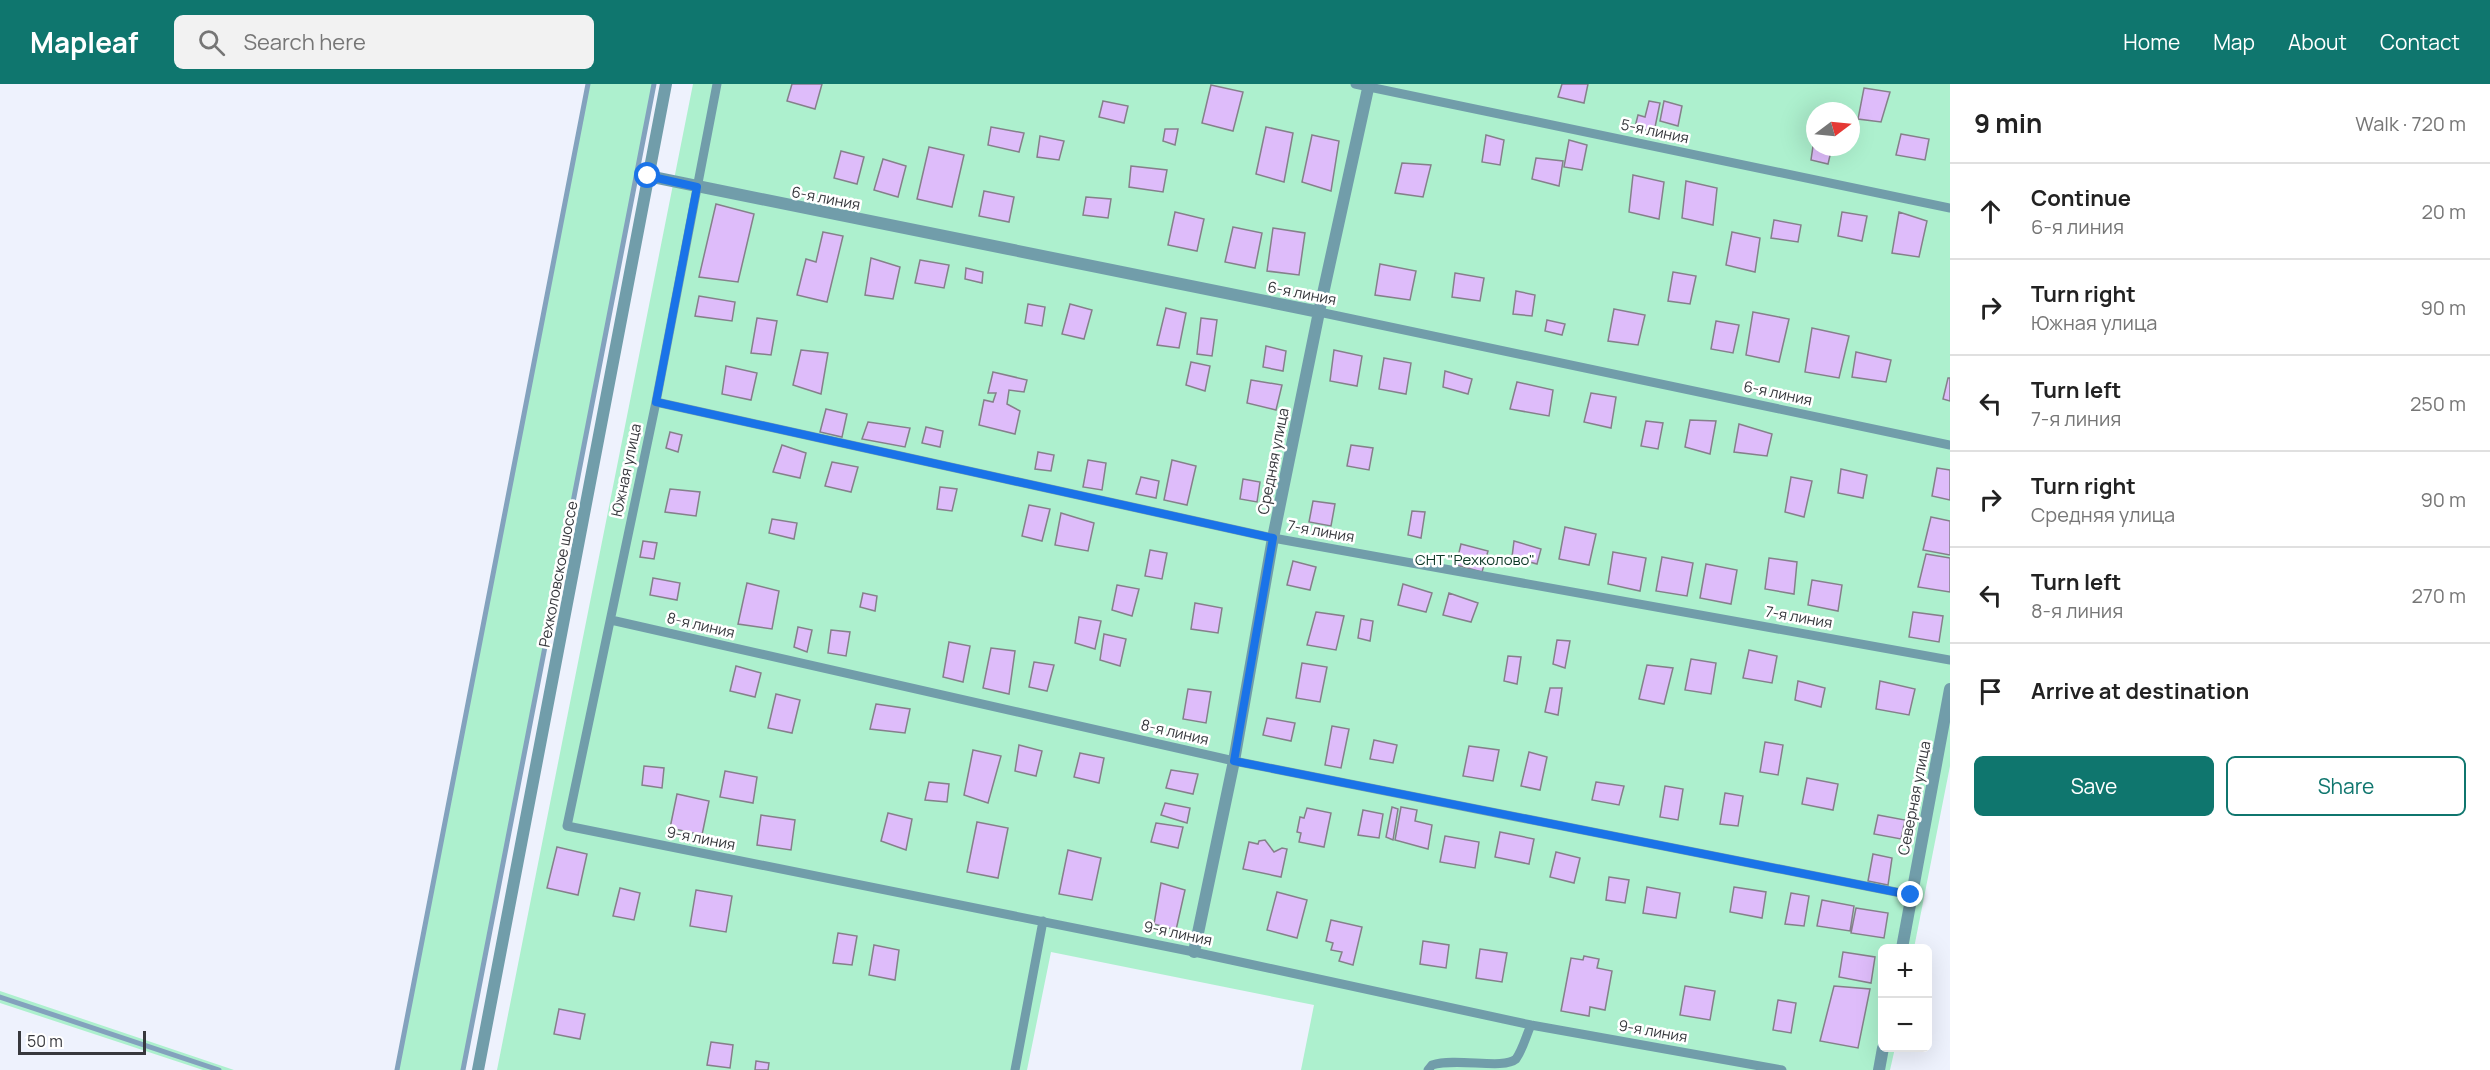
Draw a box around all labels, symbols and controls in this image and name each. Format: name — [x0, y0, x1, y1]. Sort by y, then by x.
search box — [174, 15, 594, 69]
text: Mapleaf — [30, 23, 138, 61]
icon: search — [195, 26, 228, 59]
text: Search here — [243, 27, 366, 57]
text: Home — [2123, 28, 2180, 56]
text: Map — [2213, 28, 2255, 56]
text: About — [2288, 28, 2347, 56]
text: Contact — [2380, 28, 2460, 56]
north arrow — [1806, 102, 1860, 156]
text: 9 min — [1974, 105, 2042, 141]
text: Walk · 720 m — [2355, 110, 2466, 137]
street label: 5-я линия — [1619, 114, 1691, 148]
route start — [634, 162, 660, 188]
street label: 6-я линия — [790, 181, 862, 215]
text: Continue — [2031, 183, 2131, 213]
icon: ahead — [1974, 195, 2007, 228]
text: 20 m — [2421, 198, 2466, 225]
text: 6-я линия — [2031, 213, 2124, 240]
street label: 6-я линия — [1266, 276, 1338, 310]
text: Turn right — [2031, 279, 2136, 309]
icon: right — [1974, 291, 2007, 324]
text: 90 m — [2420, 294, 2466, 321]
text: Южная улица — [2031, 309, 2157, 336]
street label: 6-я линия — [1742, 375, 1814, 411]
text: Turn left — [2031, 375, 2121, 405]
icon: left — [1974, 387, 2007, 420]
text: 250 m — [2410, 390, 2466, 417]
text: 7-я линия — [2031, 405, 2121, 432]
street label: Средняя улица — [1252, 406, 1294, 516]
street label: Южная улица — [606, 421, 646, 519]
text: Turn right — [2031, 471, 2136, 501]
icon: right — [1974, 483, 2007, 516]
text: 90 m — [2420, 486, 2466, 513]
street label: Рехколовское шоссе — [534, 499, 583, 649]
text: Средняя улица — [2031, 501, 2175, 528]
street label: 7-я линия — [1286, 515, 1356, 547]
park label: СНТ "Рехколово" — [1415, 549, 1535, 570]
text: Turn left — [2031, 567, 2121, 597]
icon: left — [1974, 579, 2007, 612]
text: 270 m — [2411, 582, 2466, 609]
text: 8-я линия — [2031, 597, 2123, 624]
street label: 7-я линия — [1764, 601, 1834, 633]
street label: 8-я линия — [665, 607, 737, 643]
icon: arrive — [1974, 675, 2007, 708]
text: Arrive at destination — [2031, 676, 2249, 706]
street label: 8-я линия — [1139, 714, 1211, 750]
street label: Северная улица — [1893, 739, 1935, 857]
button: Save — [1974, 756, 2214, 816]
button: Share — [2226, 756, 2466, 816]
street label: 9-я линия — [665, 821, 737, 855]
route end — [1897, 881, 1923, 907]
street label: 9-я линия — [1142, 915, 1214, 951]
map controls — [1878, 944, 1932, 1052]
button: + — [1878, 944, 1932, 998]
button: − — [1878, 998, 1932, 1052]
street label: 9-я линия — [1617, 1015, 1689, 1047]
scale bar — [18, 1028, 146, 1056]
text: 50 m — [27, 1030, 63, 1052]

